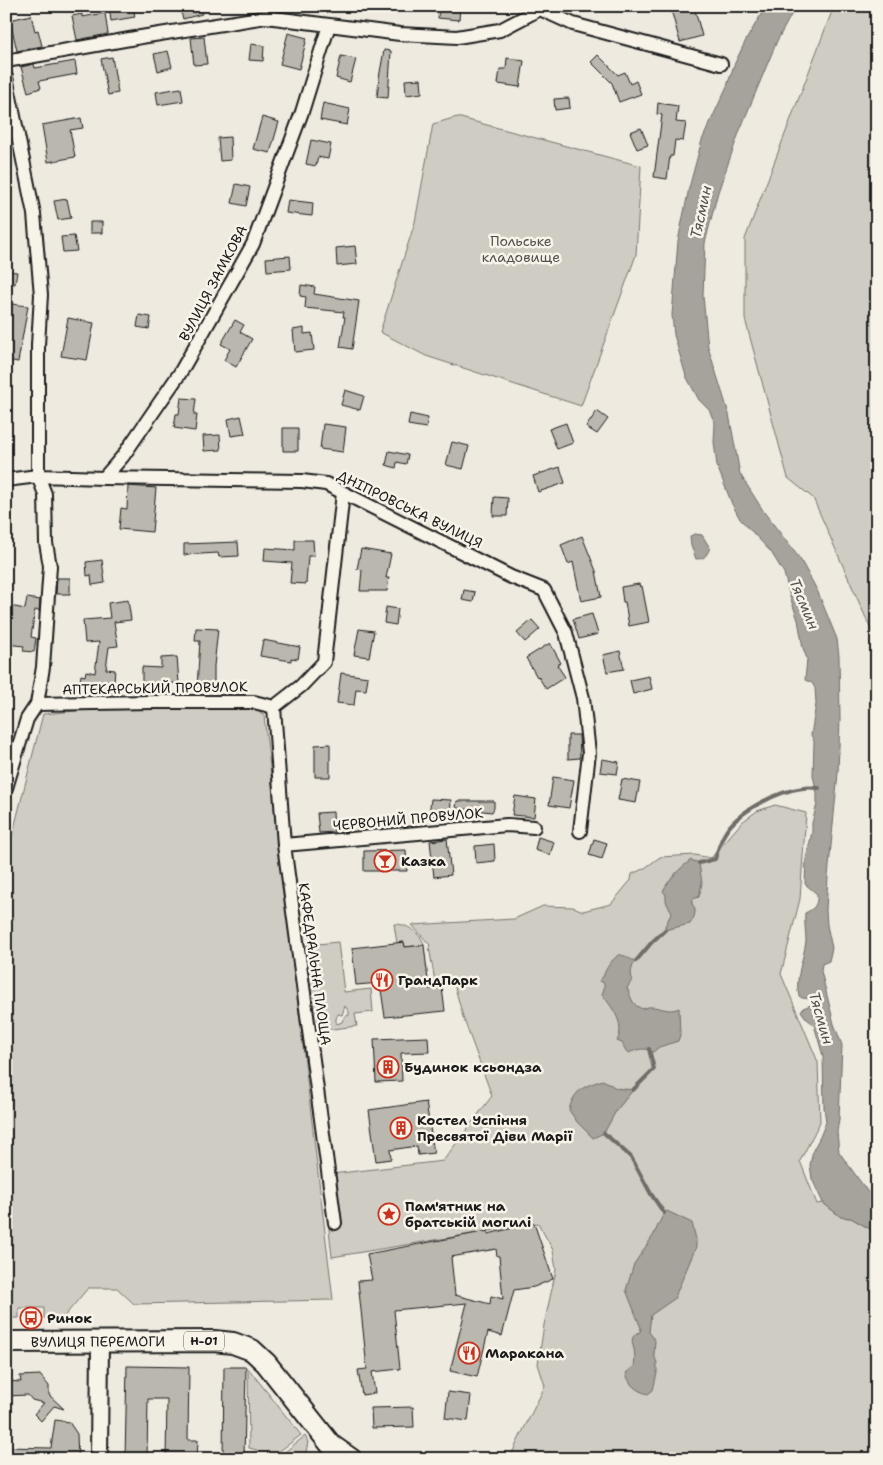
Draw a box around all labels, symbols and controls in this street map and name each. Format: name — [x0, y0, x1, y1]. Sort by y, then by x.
water label: Тясмин — [686, 183, 716, 240]
street label: ВУЛИЦЯ ЗАМКОВА — [175, 222, 251, 344]
park label: Польське кладовище — [482, 232, 560, 266]
street label: ДНІПРОВСЬКА ВУЛИЦЯ — [334, 466, 486, 552]
water label: Тясмин — [784, 575, 824, 633]
street label: АПТЕКАРСЬКИЙ ПРОВУЛОК — [62, 677, 248, 699]
street label: ЧЕРВОНИЙ ПРОВУЛОК — [332, 803, 484, 835]
bar icon: Казка — [373, 849, 397, 873]
place label: Казка — [401, 852, 446, 870]
street label: КАФЕДРАЛЬНА ПЛОЩА — [295, 882, 335, 1046]
restaurant icon: ГрандПарк — [370, 968, 394, 992]
place label: ГрандПарк — [398, 971, 478, 989]
water label: Тясмин — [804, 989, 838, 1047]
building icon: Будинок ксьондза — [376, 1055, 400, 1079]
place label: Будинок ксьондза — [404, 1058, 542, 1076]
place label: Костел Успіння Пресвятої Діви Марії — [417, 1111, 573, 1145]
building icon: Костел Успіння Пресвятої Діви Марії — [389, 1116, 413, 1140]
place label: Пам'ятник на братській могилі — [405, 1197, 531, 1231]
place icon: Пам'ятник на братській могилі — [377, 1202, 401, 1226]
bus stop icon: Ринок — [19, 1306, 43, 1330]
place label: Ринок — [47, 1309, 92, 1327]
street label: ВУЛИЦЯ ПЕРЕМОГИ — [31, 1332, 165, 1351]
road number: Н-01 — [184, 1332, 224, 1350]
restaurant icon: Маракана — [457, 1341, 481, 1365]
place label: Маракана — [485, 1344, 564, 1362]

